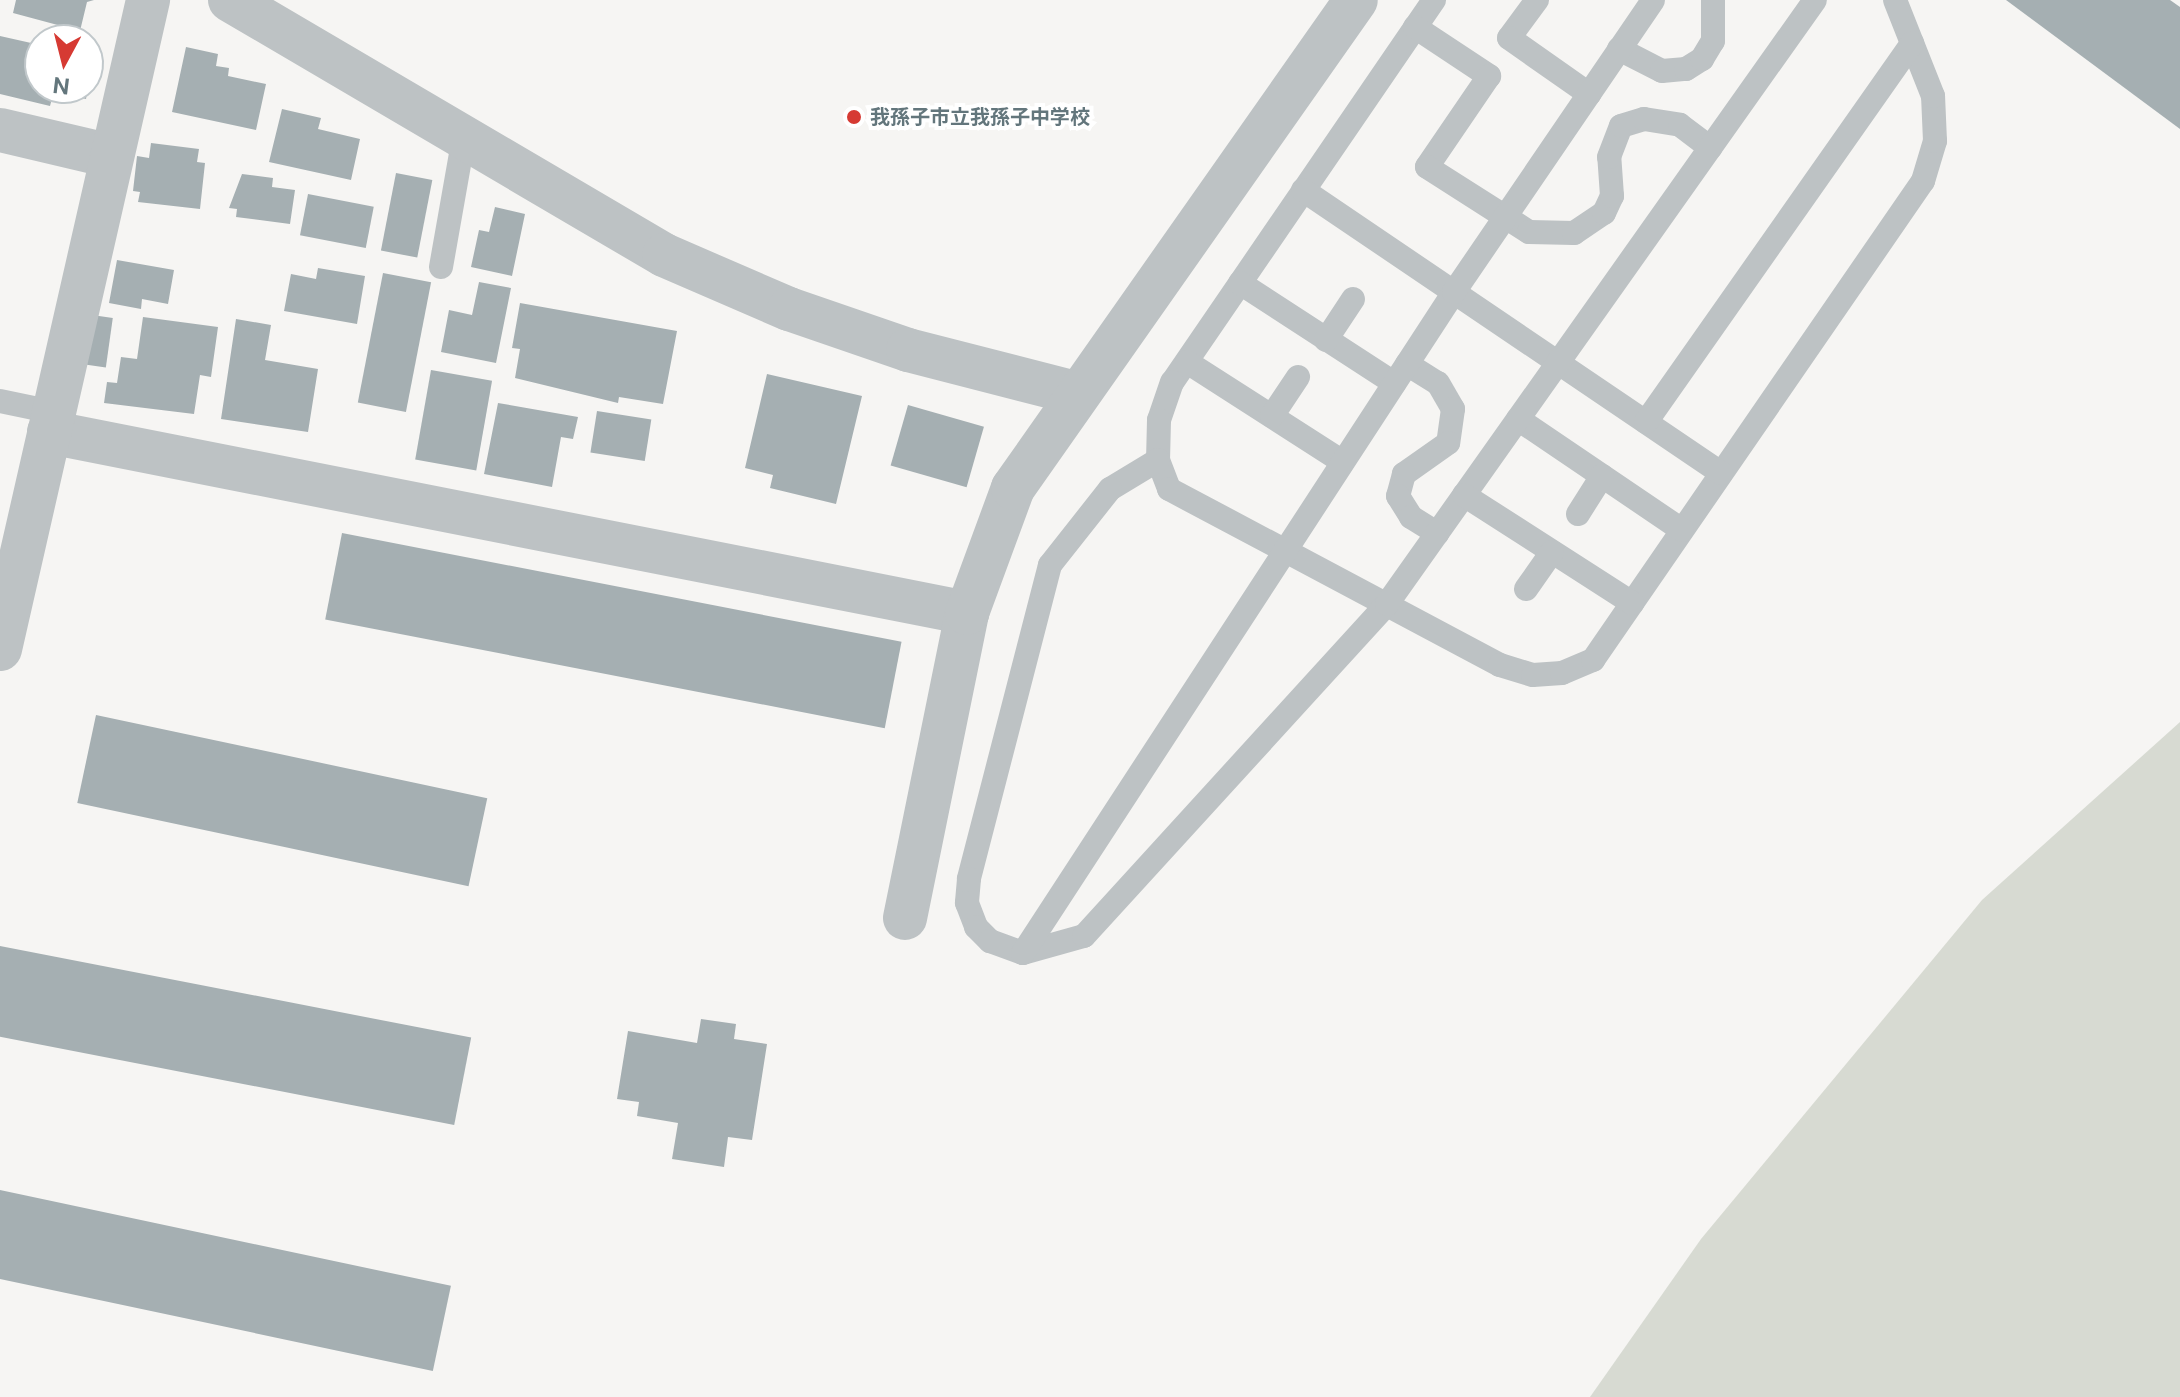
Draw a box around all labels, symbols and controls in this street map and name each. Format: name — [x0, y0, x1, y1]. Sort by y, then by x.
north arrow — [24, 24, 104, 104]
text: N — [51, 72, 71, 100]
place label: 我孫子市立我孫子中学校 — [870, 105, 1090, 129]
marker: 我孫子市立我孫子中学校 — [845, 108, 863, 126]

